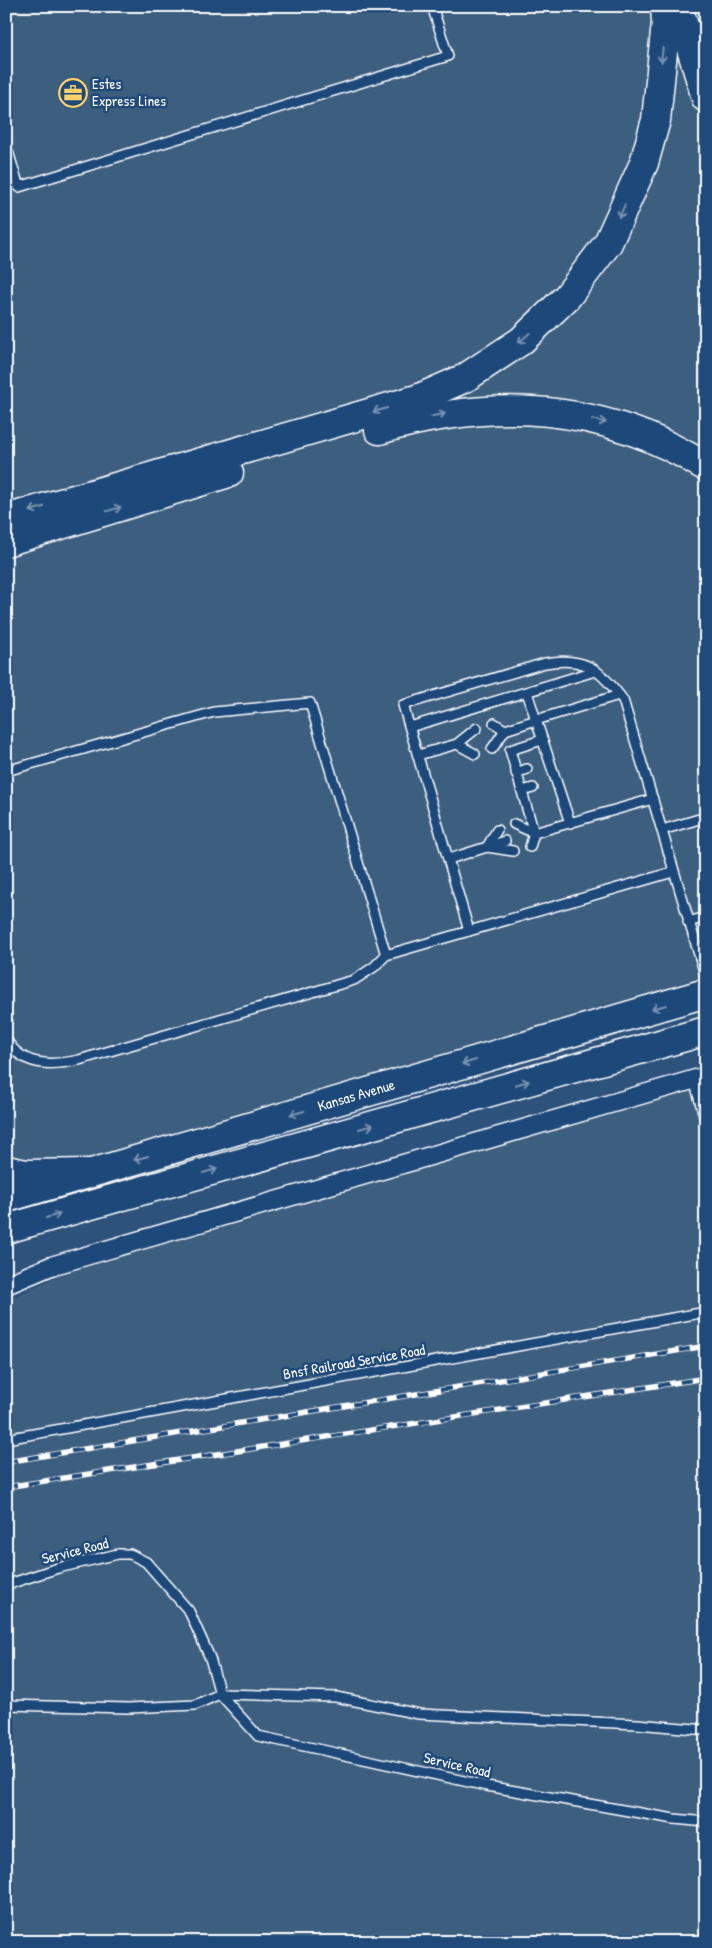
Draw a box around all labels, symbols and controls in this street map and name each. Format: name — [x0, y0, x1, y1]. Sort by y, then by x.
one-way arrow — [658, 46, 667, 62]
place label: Estes Express Lines — [92, 73, 166, 111]
office icon: Estes Express Lines — [58, 78, 88, 108]
one-way arrow — [617, 203, 627, 218]
one-way arrow — [517, 332, 530, 344]
one-way arrow — [372, 406, 388, 415]
one-way arrow — [429, 410, 445, 420]
one-way arrow — [590, 417, 606, 426]
one-way arrow — [105, 503, 121, 513]
one-way arrow — [30, 505, 46, 515]
one-way arrow — [651, 1002, 667, 1012]
one-way arrow — [462, 1058, 478, 1068]
street label: Kansas Avenue — [315, 1074, 397, 1116]
one-way arrow — [514, 1078, 530, 1087]
one-way arrow — [289, 1108, 305, 1118]
one-way arrow — [357, 1122, 373, 1132]
one-way arrow — [133, 1154, 149, 1164]
one-way arrow — [201, 1166, 217, 1176]
one-way arrow — [45, 1210, 61, 1220]
street label: Bnsf Railroad Service Road — [281, 1339, 427, 1384]
street label: Service Road — [39, 1532, 110, 1569]
street label: Service Road — [422, 1747, 493, 1782]

